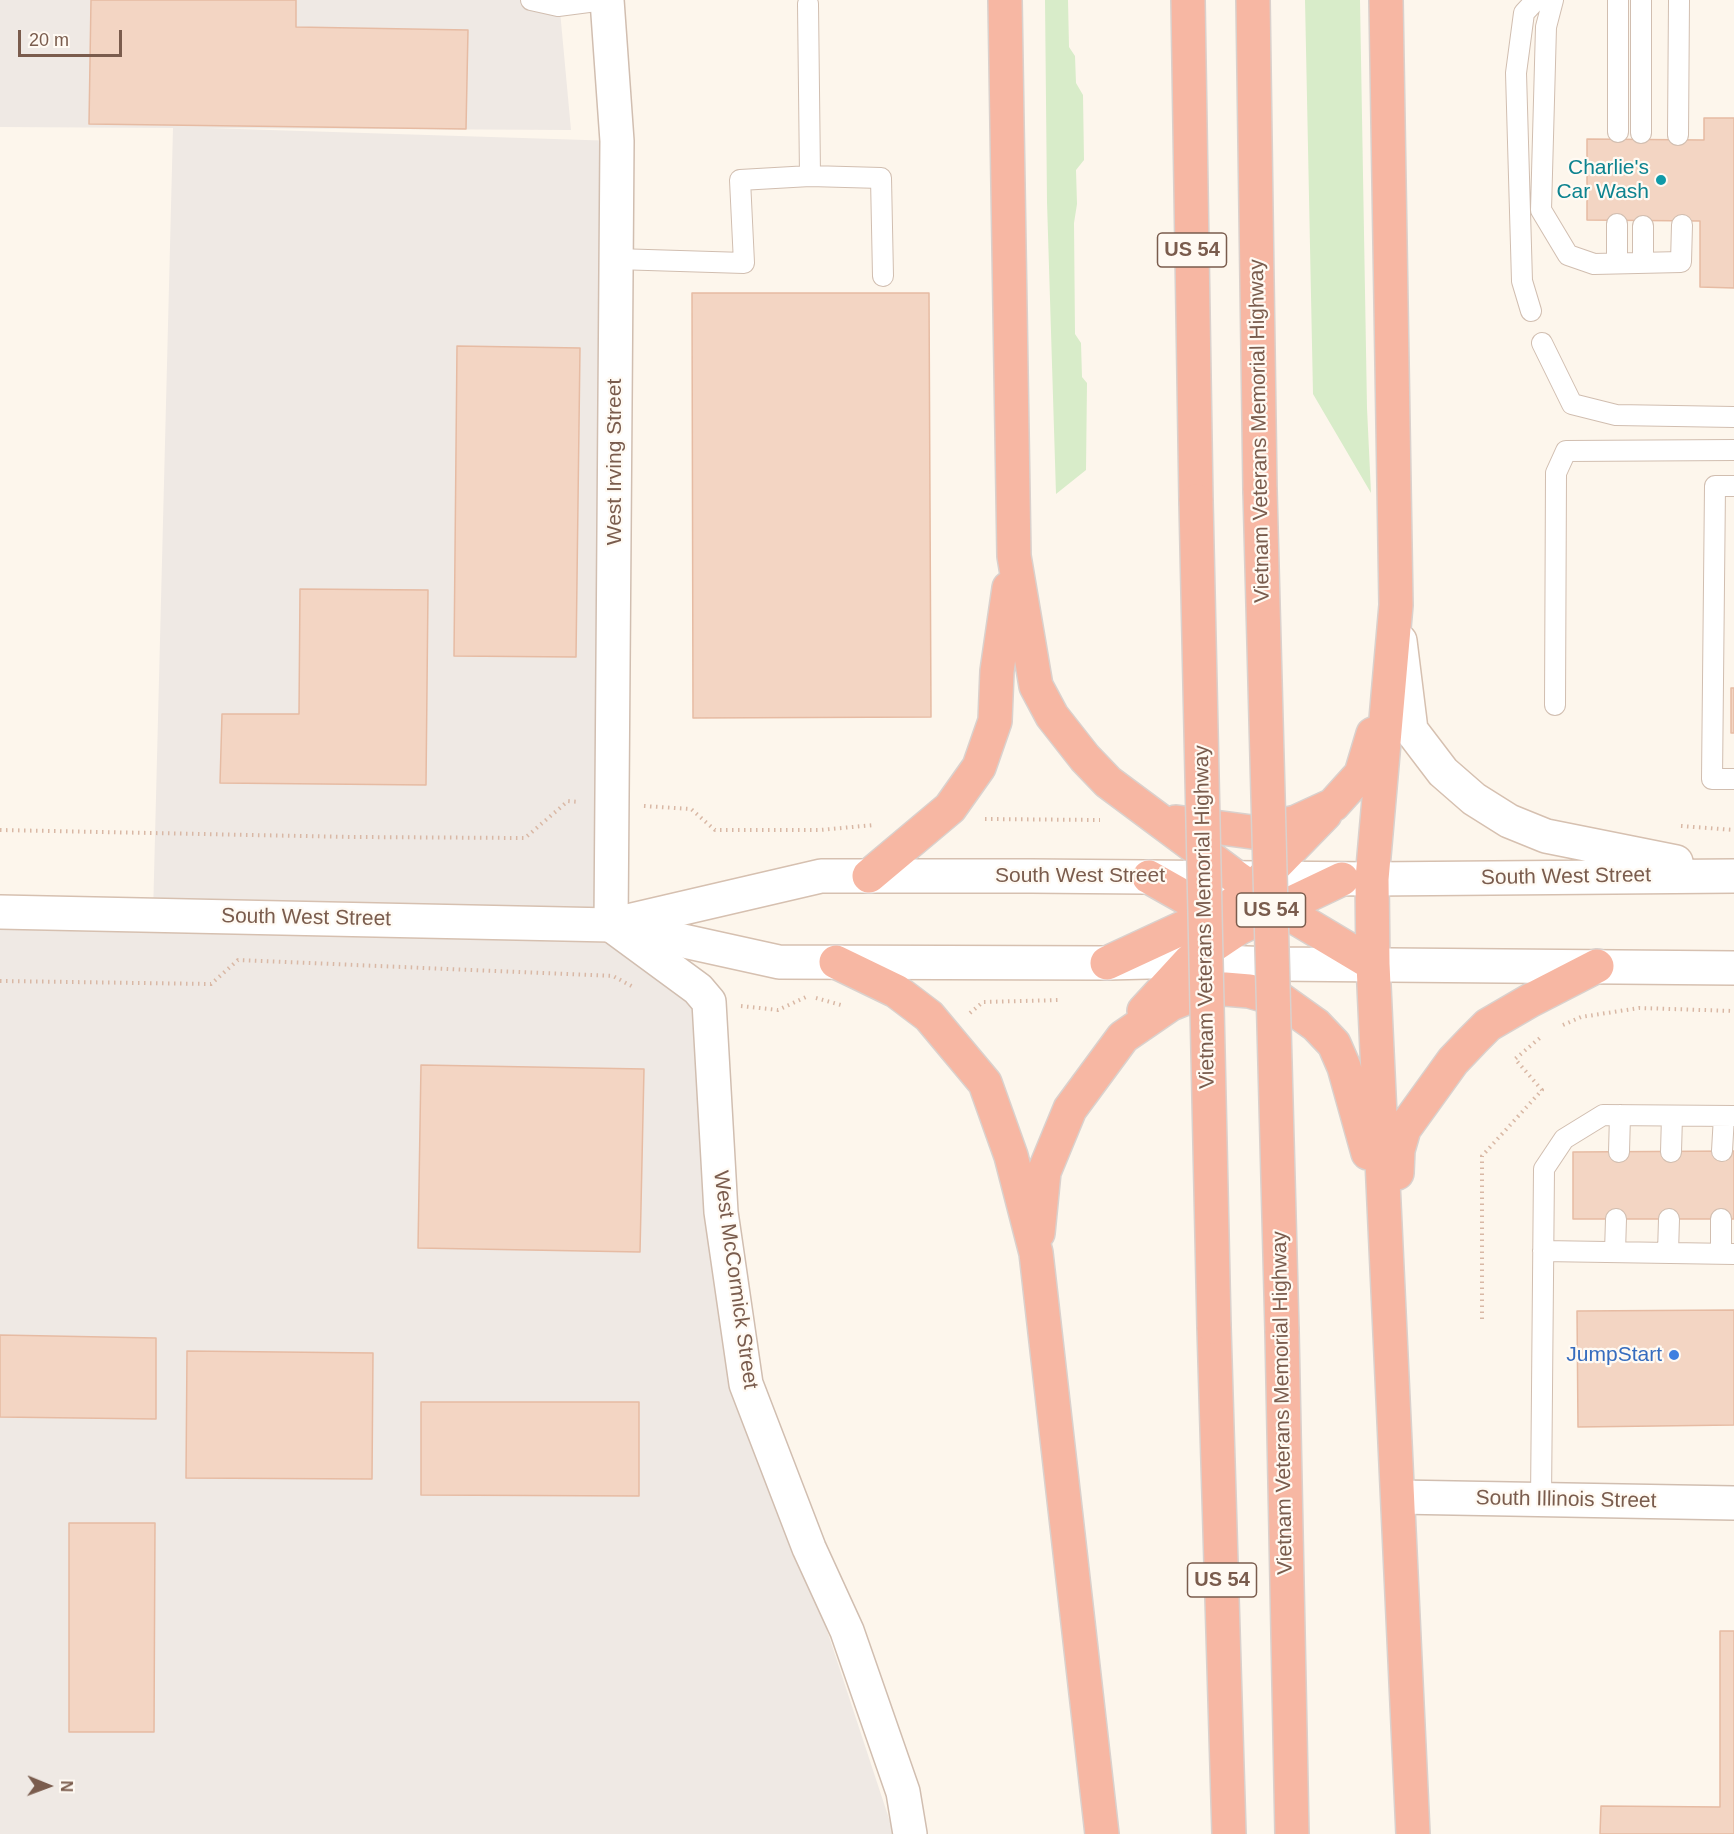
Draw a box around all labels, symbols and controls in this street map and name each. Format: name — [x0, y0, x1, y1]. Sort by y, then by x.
scale bar — [21, 18, 124, 56]
text: 20 m — [29, 30, 69, 50]
place label: Charlie's Car Wash — [1556, 155, 1649, 205]
marker: Charlie's Car Wash — [1654, 173, 1668, 187]
road number: US 54 — [1158, 233, 1226, 267]
street label: Vietnam Veterans Memorial Highway — [1244, 259, 1276, 603]
street label: West Irving Street — [602, 379, 628, 545]
street label: Vietnam Veterans Memorial Highway — [1189, 745, 1221, 1089]
street label: South West Street — [995, 863, 1165, 889]
street label: South West Street — [1481, 863, 1651, 891]
road number: US 54 — [1236, 893, 1306, 927]
street label: South West Street — [221, 904, 391, 932]
street label: West McCormick Street — [707, 1169, 763, 1391]
street label: Vietnam Veterans Memorial Highway — [1267, 1231, 1299, 1575]
place label: JumpStart — [1566, 1342, 1662, 1368]
marker: JumpStart — [1667, 1348, 1681, 1362]
street label: South Illinois Street — [1475, 1486, 1657, 1514]
road number: US 54 — [1188, 1563, 1256, 1597]
north arrow — [18, 1756, 78, 1816]
text: N — [58, 1780, 75, 1792]

